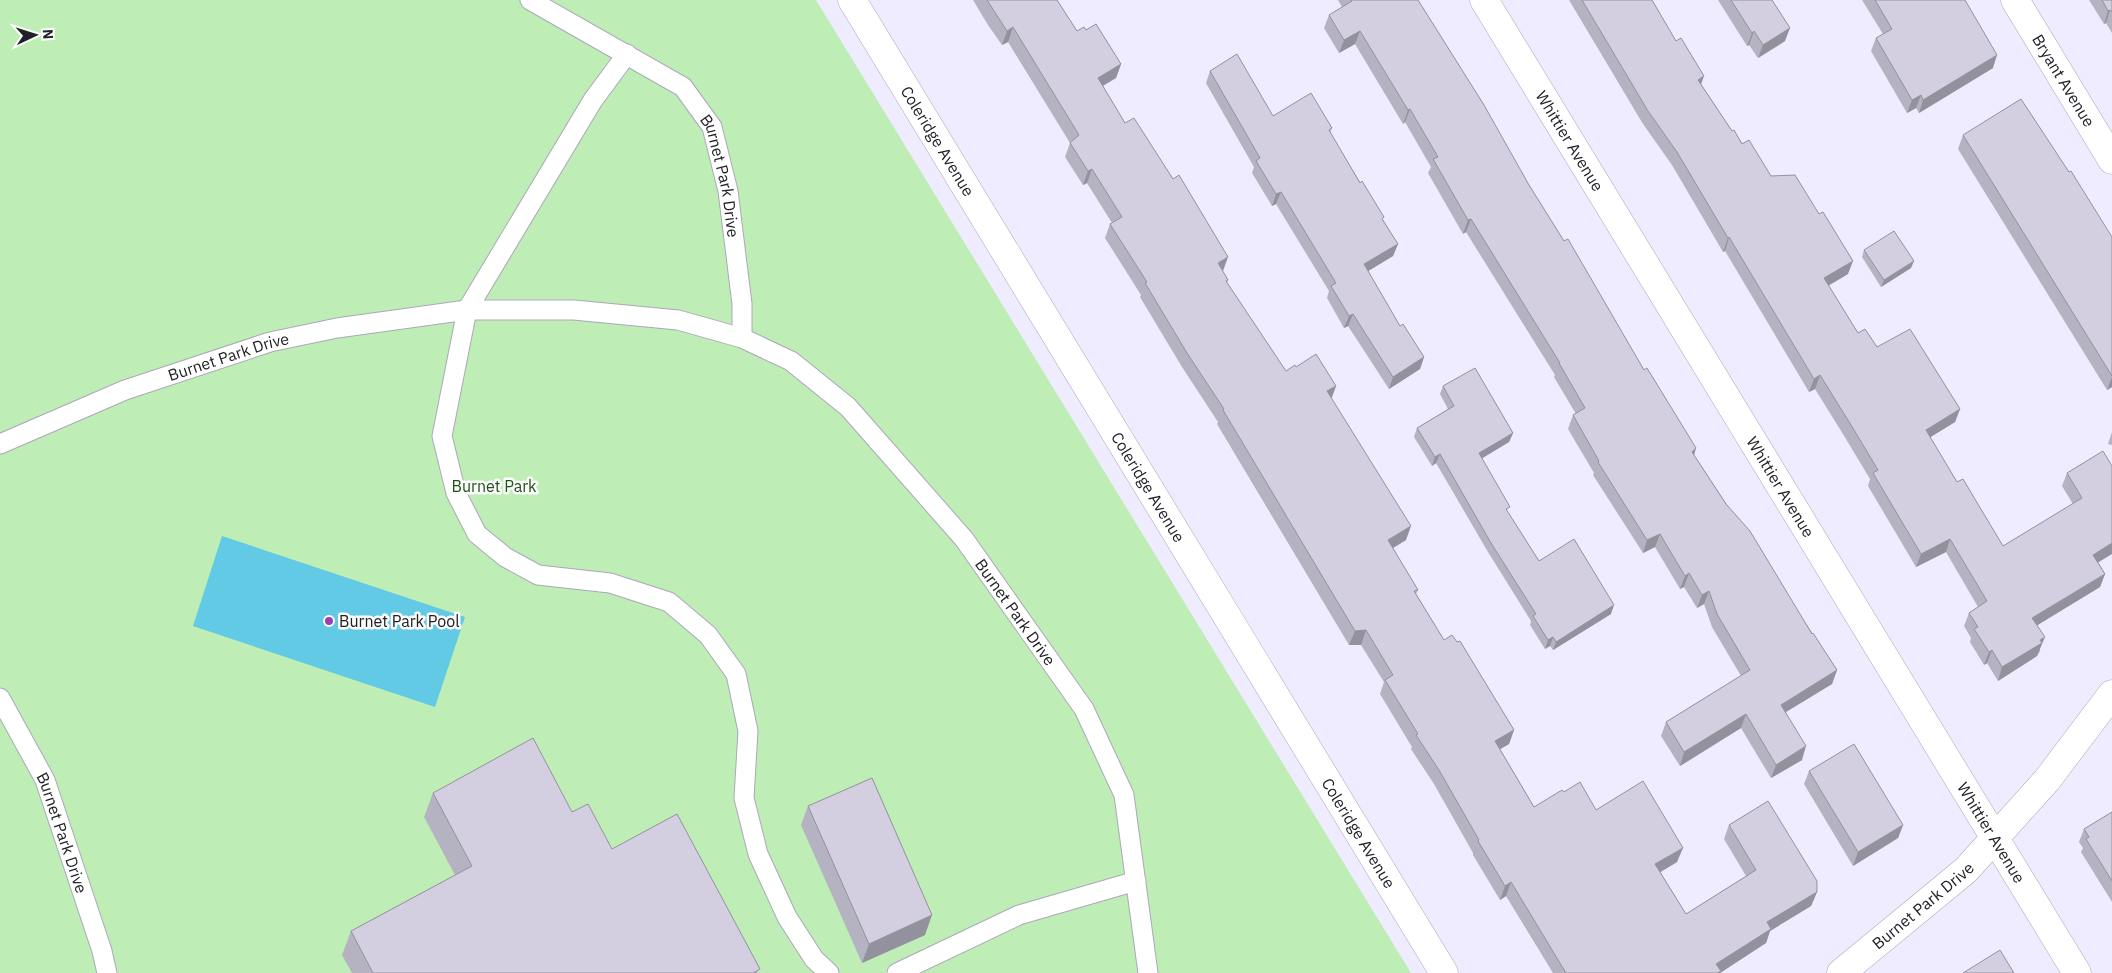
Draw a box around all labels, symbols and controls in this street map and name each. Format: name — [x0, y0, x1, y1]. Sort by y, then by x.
north arrow — [10, 10, 60, 60]
text: N — [39, 28, 57, 40]
street label: Bryant Avenue — [2028, 30, 2100, 131]
street label: Coleridge Avenue — [897, 82, 979, 200]
street label: Whittier Avenue — [1532, 87, 1608, 195]
street label: Burnet Park Drive — [696, 110, 744, 239]
street label: Burnet Park Drive — [165, 328, 291, 385]
street label: Coleridge Avenue — [1107, 428, 1190, 546]
street label: Whittier Avenue — [1742, 433, 1819, 541]
park label: Burnet Park — [451, 476, 537, 496]
street label: Burnet Park Drive — [971, 555, 1060, 669]
place label: Burnet Park Pool — [339, 611, 459, 631]
marker: Burnet Park Pool — [323, 615, 335, 627]
street label: Burnet Park Drive — [33, 769, 92, 896]
street label: Coleridge Avenue — [1318, 774, 1400, 892]
street label: Whittier Avenue — [1953, 779, 2030, 887]
street label: Burnet Park Drive — [1868, 858, 1978, 953]

